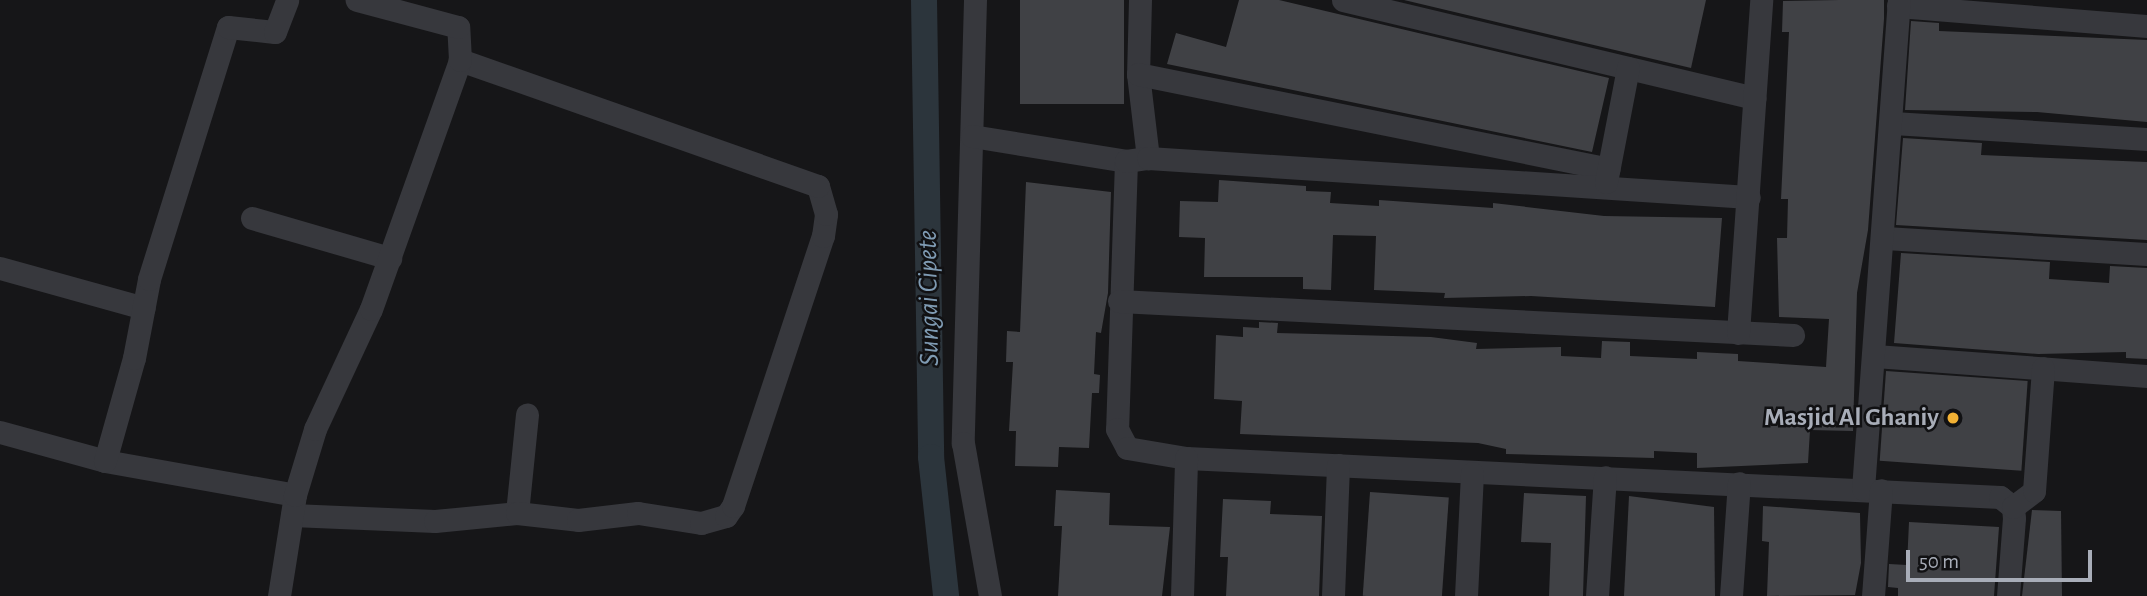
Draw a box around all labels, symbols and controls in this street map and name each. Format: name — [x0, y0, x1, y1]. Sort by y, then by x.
water label: Sungai Cipete — [911, 230, 947, 366]
place label: Masjid Al Ghaniy — [1764, 402, 1939, 434]
marker: Masjid Al Ghaniy — [1945, 410, 1961, 426]
scale bar — [1909, 536, 2094, 580]
text: 50 m — [1919, 551, 1959, 572]

